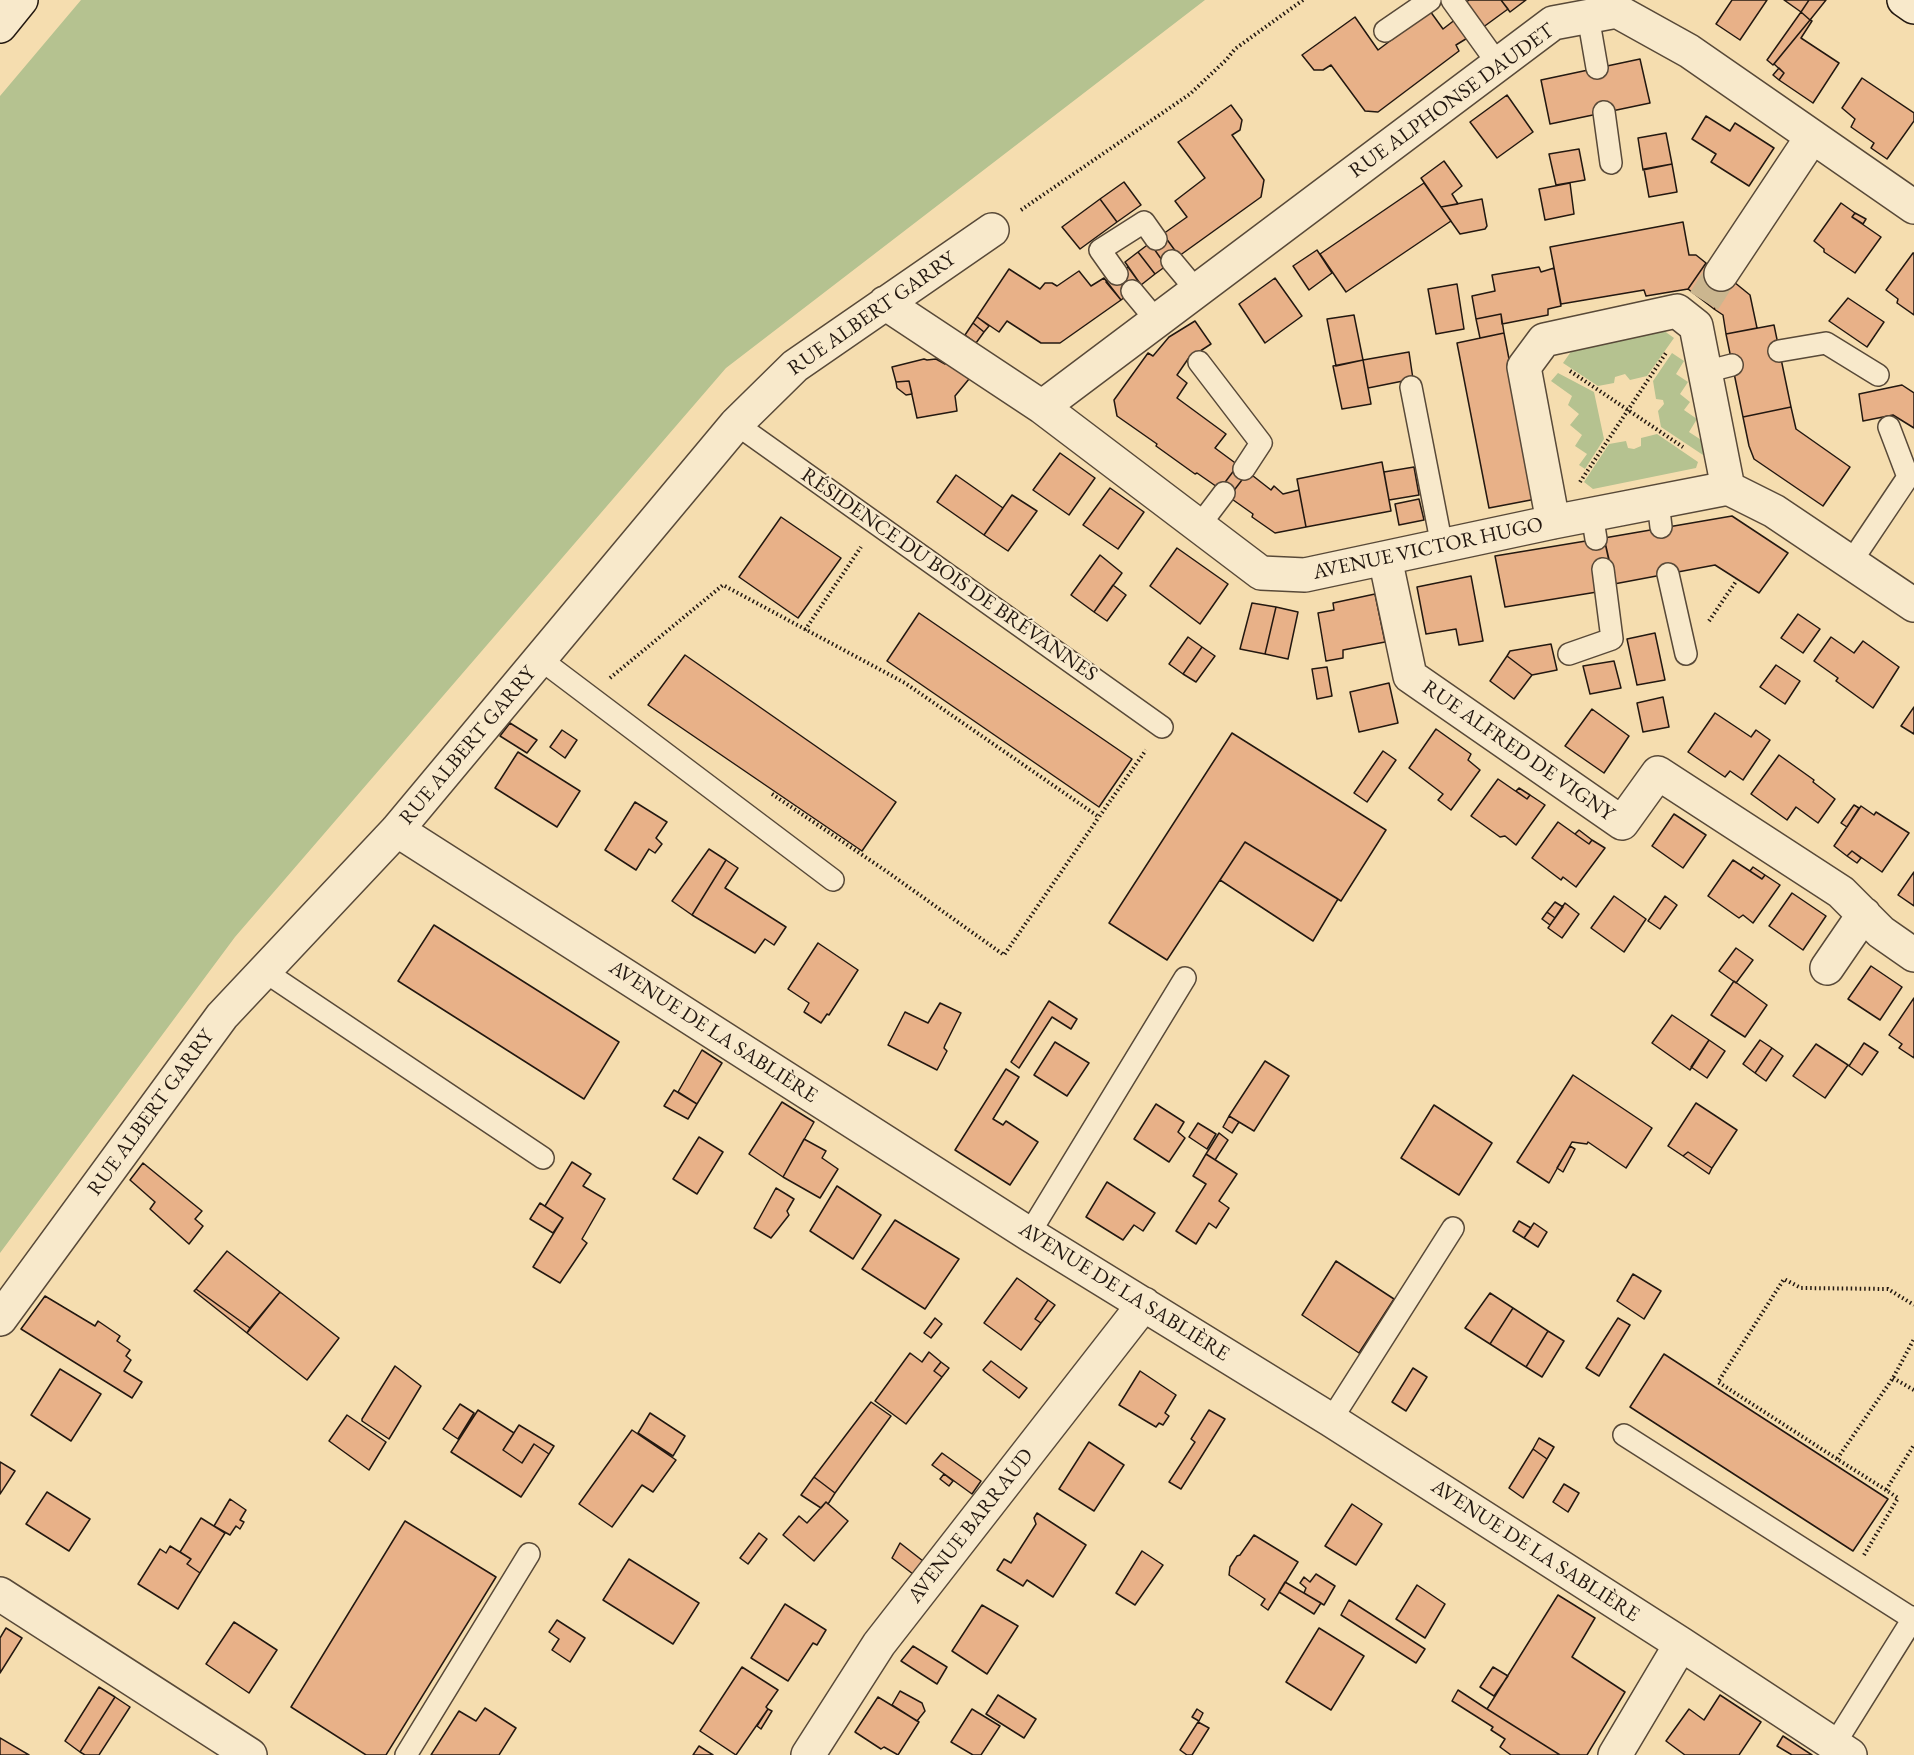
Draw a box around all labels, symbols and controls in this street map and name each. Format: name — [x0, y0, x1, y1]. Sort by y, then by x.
street label: RUE ALPHONSE DAUDET — [1345, 18, 1559, 184]
street label: RUE ALBERT GARRY — [783, 247, 961, 381]
street label: RÉSIDENCE DU BOIS DE BRÉVANNES — [796, 463, 1102, 687]
street label: AVENUE VICTOR HUGO — [1311, 512, 1545, 586]
street label: RUE ALBERT GARRY — [394, 662, 542, 830]
street label: RUE ALFRED DE VIGNY — [1417, 675, 1619, 827]
street label: AVENUE DE LA SABLIÈRE — [604, 955, 822, 1109]
street label: RUE ALBERT GARRY — [82, 1025, 220, 1201]
street label: AVENUE DE LA SABLIÈRE — [1014, 1217, 1234, 1367]
street label: AVENUE BARRAUD — [903, 1444, 1039, 1608]
street label: AVENUE DE LA SABLIÈRE — [1426, 1474, 1644, 1628]

